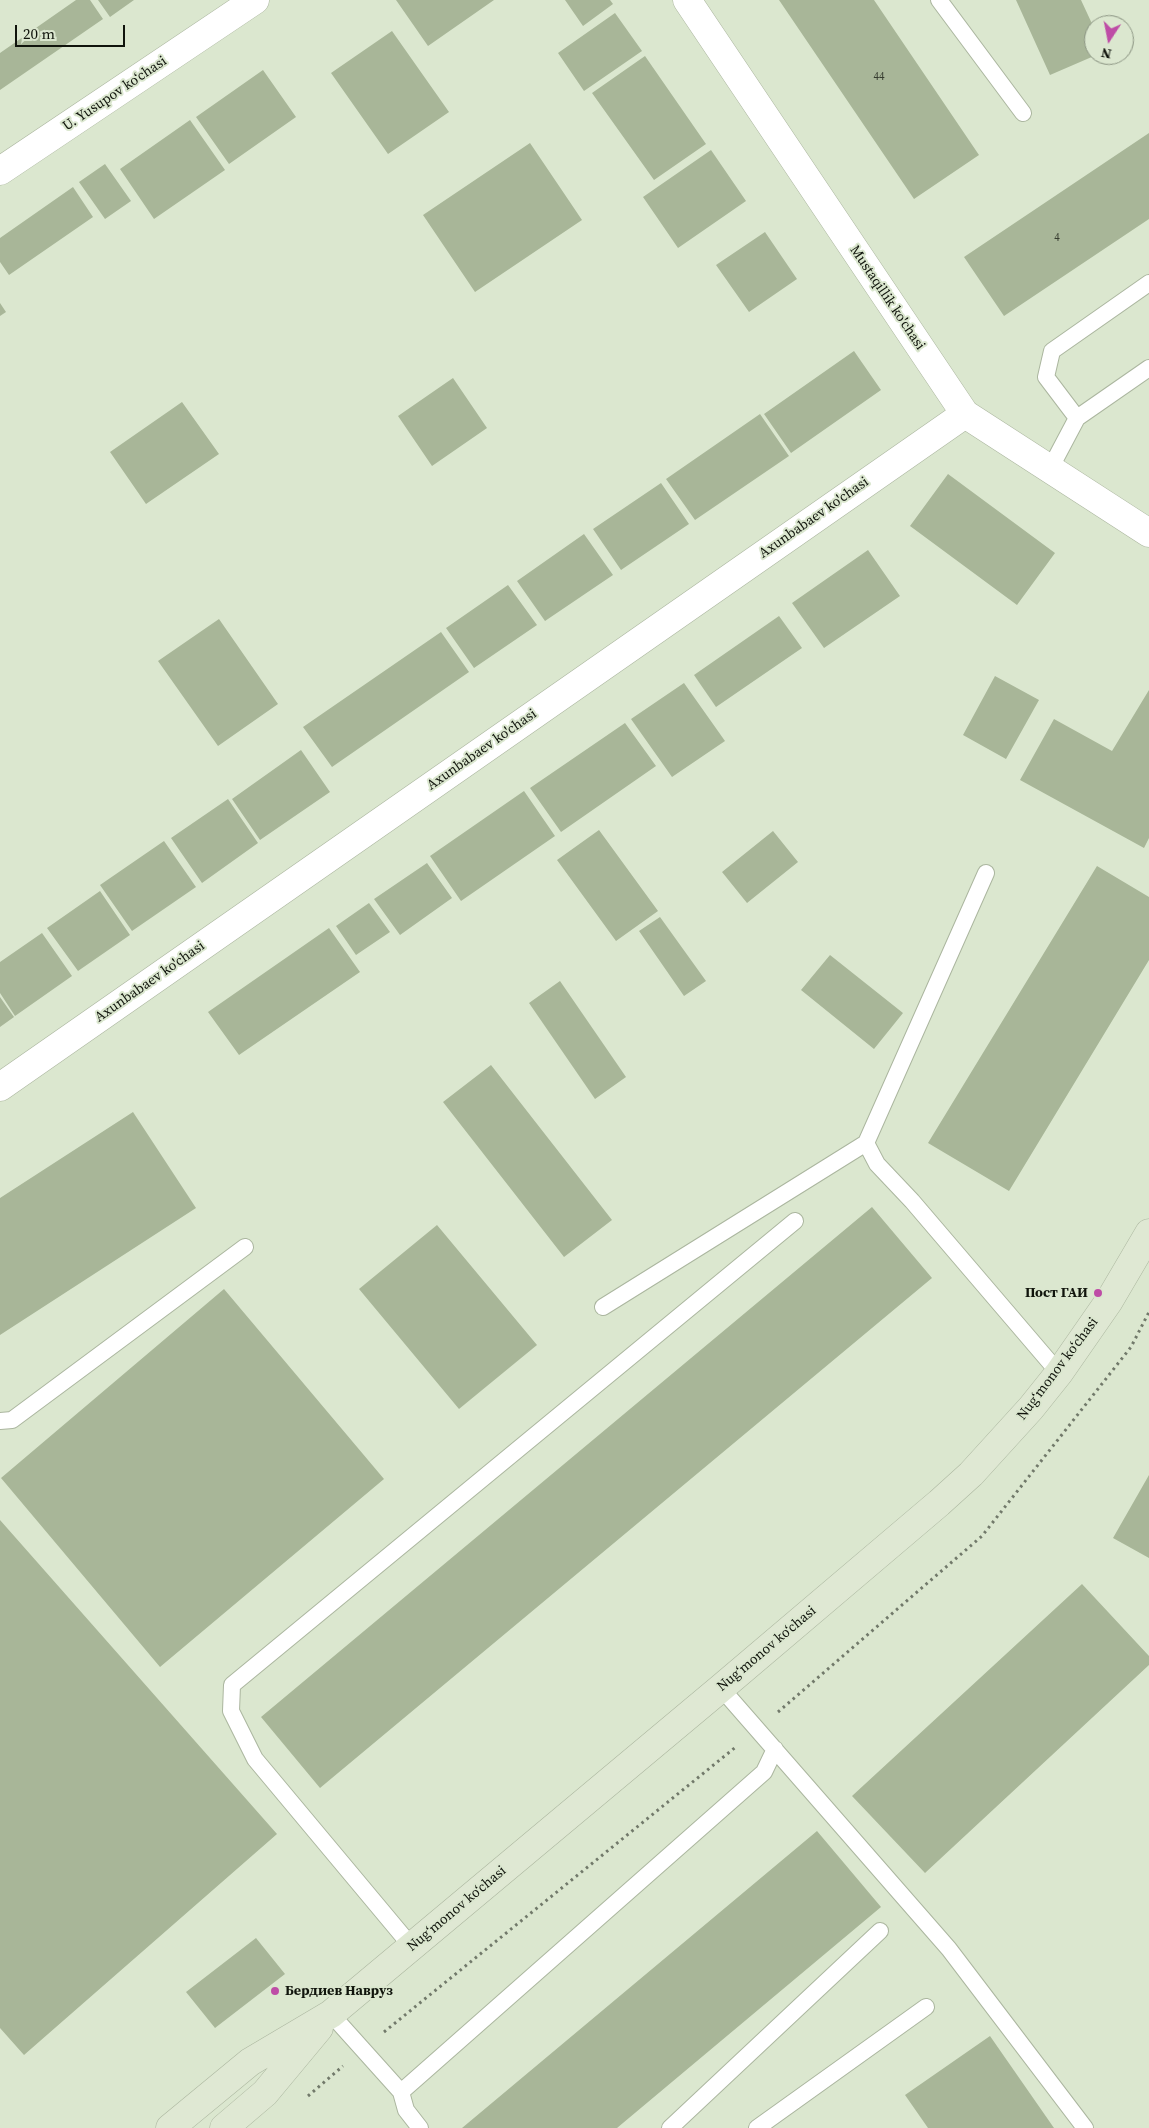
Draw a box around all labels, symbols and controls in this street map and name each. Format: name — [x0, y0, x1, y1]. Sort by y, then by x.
scale bar — [18, 15, 128, 47]
north arrow — [1084, 15, 1134, 65]
text: 20 m — [23, 23, 55, 44]
text: N — [1099, 43, 1113, 65]
street label: U. Yusupov ko‘chasi — [60, 53, 170, 135]
house number: 44 — [874, 70, 884, 84]
house number: 4 — [1054, 231, 1060, 245]
street label: Mustaqillik ko'chasi — [846, 242, 928, 354]
street label: Axunbabaev ko'chasi — [756, 474, 872, 562]
street label: Axunbabaev ko'chasi — [424, 706, 540, 794]
street label: Axunbabaev ko'chasi — [92, 938, 208, 1026]
place label: Пост ГАИ — [1025, 1285, 1088, 1301]
marker: Пост ГАИ — [1092, 1287, 1104, 1299]
street label: Nugʻmonov koʻchasi — [1014, 1314, 1102, 1424]
street label: Nugʻmonov koʻchasi — [714, 1603, 820, 1695]
street label: Nugʻmonov koʻchasi — [404, 1863, 510, 1955]
place label: Бердиев Навруз — [285, 1983, 393, 1999]
marker: Бердиев Навруз — [269, 1985, 281, 1997]

